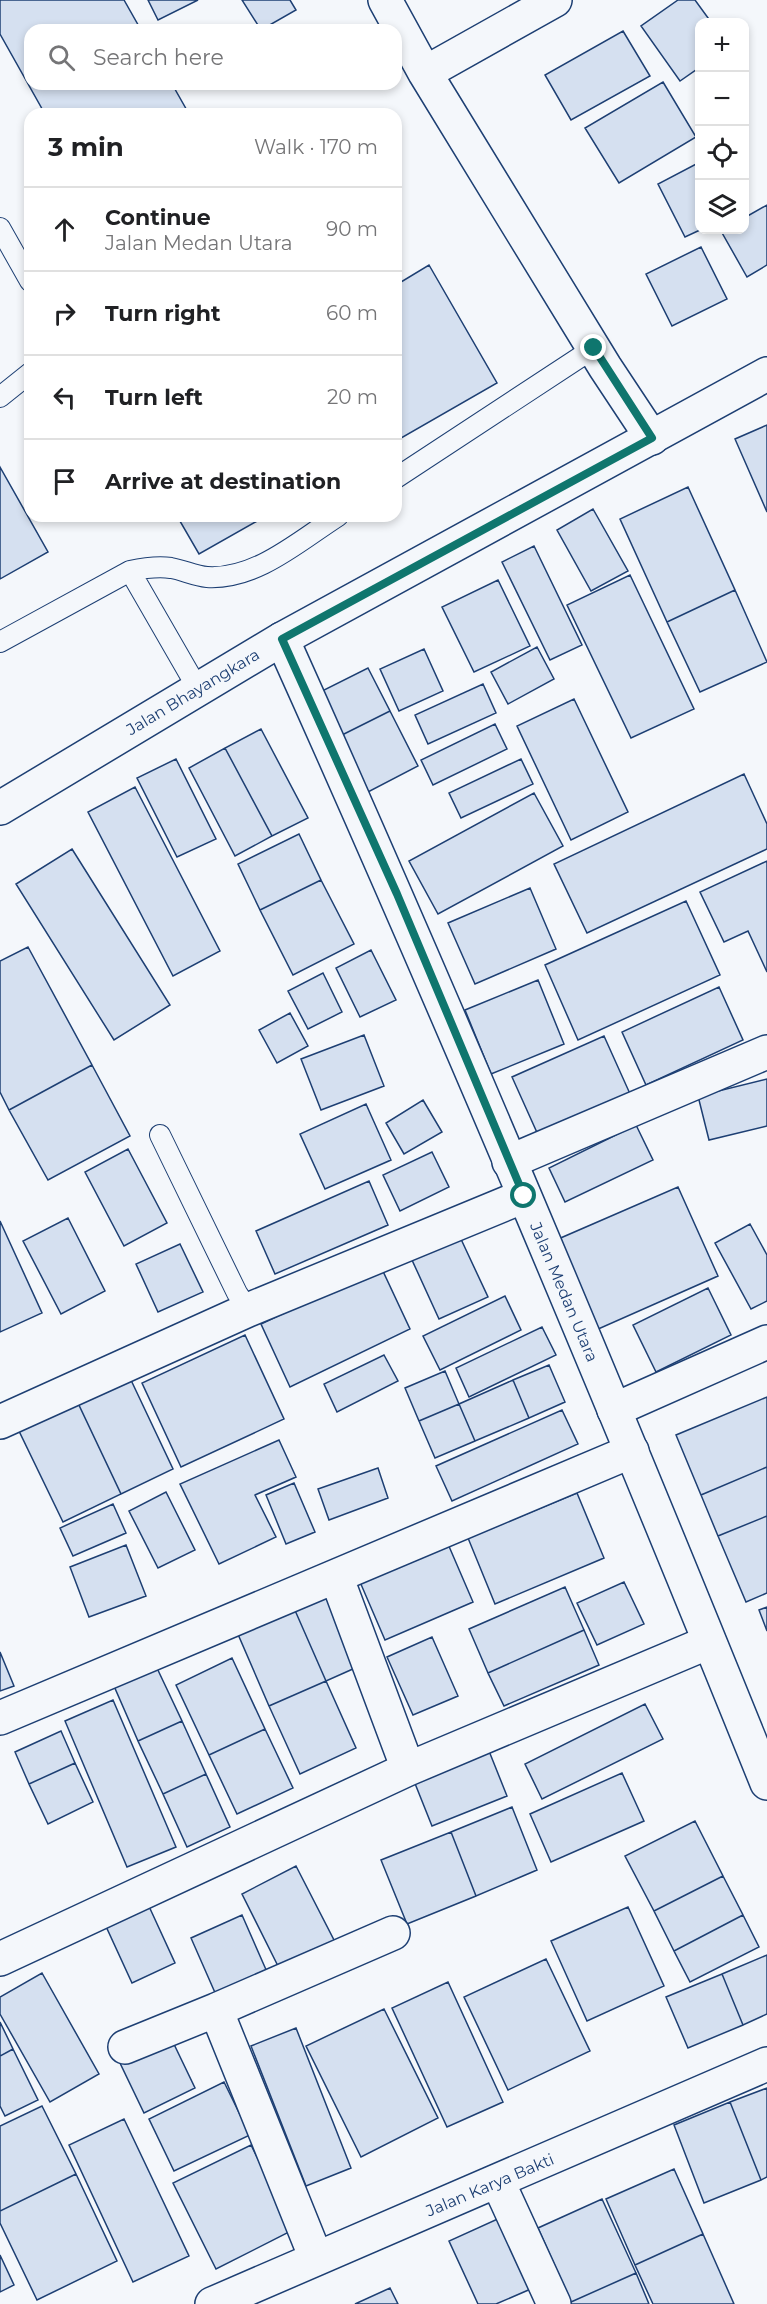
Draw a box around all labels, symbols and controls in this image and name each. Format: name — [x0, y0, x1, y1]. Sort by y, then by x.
map controls — [695, 18, 749, 234]
button: + — [695, 18, 749, 72]
search box — [24, 24, 402, 90]
icon: search — [45, 41, 78, 74]
text: Search here — [93, 44, 224, 71]
button: − — [695, 72, 749, 126]
button: locate — [695, 126, 749, 180]
text: 3 min — [48, 131, 124, 163]
text: Walk · 170 m — [254, 135, 378, 159]
button: layers — [695, 180, 749, 234]
text: Continue — [105, 204, 211, 231]
icon: ahead — [48, 213, 81, 246]
text: 90 m — [326, 217, 378, 241]
text: Jalan Medan Utara — [105, 231, 292, 255]
icon: right — [48, 297, 81, 330]
text: Turn right — [105, 300, 220, 327]
text: 60 m — [326, 301, 378, 325]
route end — [580, 334, 606, 360]
icon: left — [48, 381, 81, 414]
text: Turn left — [105, 384, 203, 411]
text: 20 m — [327, 385, 378, 409]
icon: arrive — [48, 465, 81, 498]
text: Arrive at destination — [105, 468, 341, 495]
street label: Jalan Bhayangkara — [122, 645, 263, 740]
route start — [510, 1182, 536, 1208]
street label: Jalan Medan Utara — [526, 1218, 602, 1365]
street label: Jalan Karya Bakti — [422, 2149, 557, 2221]

